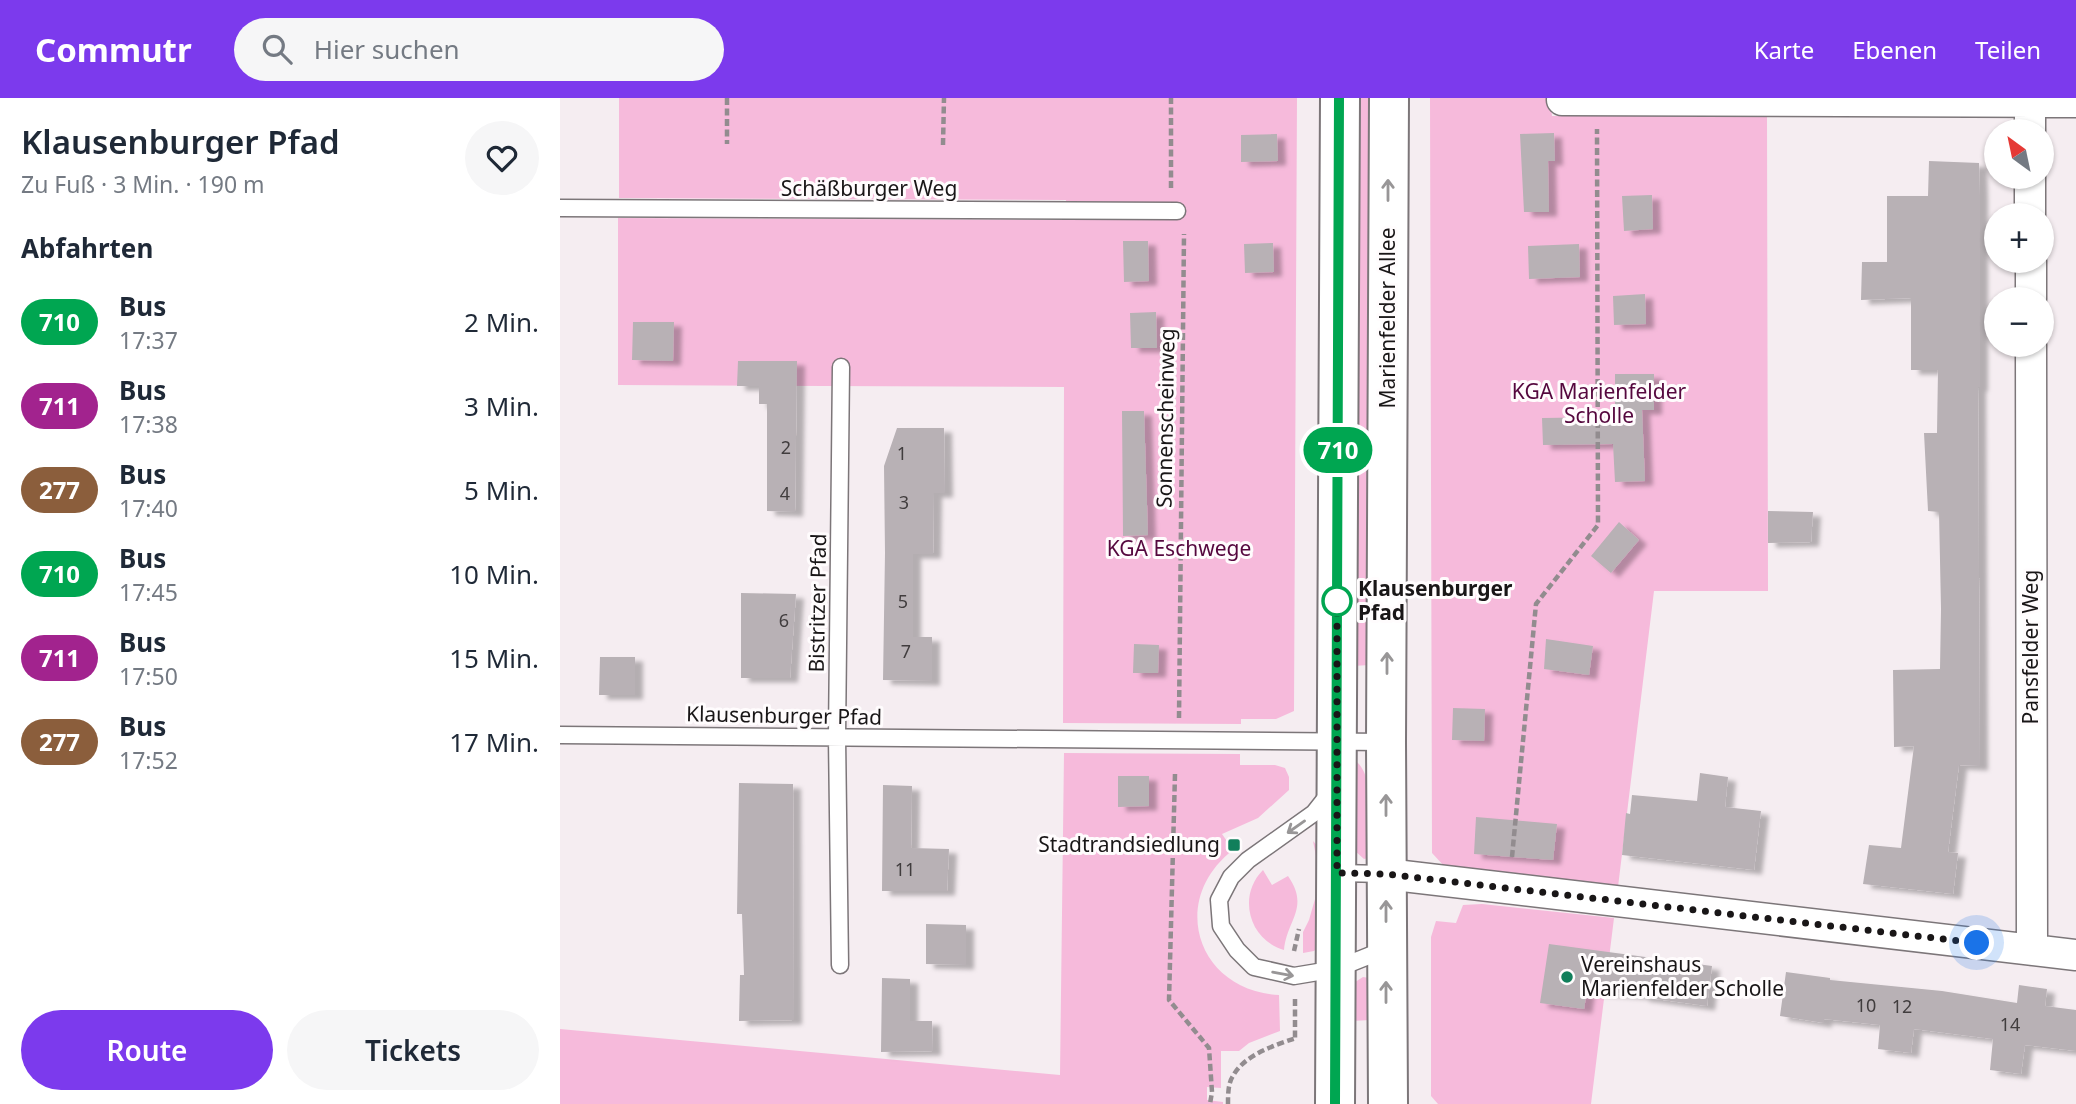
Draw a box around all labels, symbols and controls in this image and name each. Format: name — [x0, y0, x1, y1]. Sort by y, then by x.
search box — [234, 18, 724, 81]
text: Commutr — [35, 27, 192, 72]
icon: search — [258, 30, 296, 68]
text: Hier suchen — [314, 31, 460, 67]
text: Karte — [1754, 33, 1814, 66]
text: Ebenen — [1852, 33, 1937, 66]
text: Teilen — [1975, 33, 2041, 66]
text: Klausenburger Pfad — [21, 119, 340, 164]
north arrow — [1984, 119, 2054, 189]
map controls — [1984, 119, 2054, 357]
button: heart — [465, 121, 539, 195]
text: Zu Fuß · 3 Min. · 190 m — [21, 168, 265, 200]
street label: Schäßburger Weg — [781, 174, 957, 202]
one-way arrow — [1382, 179, 1395, 202]
button: + — [1984, 203, 2054, 273]
street label: Marienfelder Allee — [1373, 227, 1401, 409]
text: Abfahrten — [21, 230, 153, 266]
button: − — [1984, 287, 2054, 357]
text: Bus — [119, 288, 166, 324]
text: 2 Min. — [464, 304, 539, 340]
text: 710 — [39, 305, 80, 338]
text: 17:37 — [119, 324, 178, 356]
street label: Sonnenscheinweg — [1149, 328, 1181, 508]
text: Bus — [119, 372, 166, 408]
park label: KGA Marienfelder Scholle — [1512, 377, 1687, 429]
text: 3 Min. — [464, 388, 539, 424]
text: 711 — [39, 389, 80, 422]
text: 17:38 — [119, 408, 178, 440]
line badge: 710 — [1298, 427, 1378, 473]
text: 710 — [1317, 433, 1359, 466]
house number: 2 — [781, 435, 791, 459]
house number: 1 — [897, 441, 907, 465]
text: Bus — [119, 456, 166, 492]
text: 5 Min. — [464, 472, 539, 508]
text: 277 — [39, 473, 80, 506]
house number: 4 — [780, 481, 790, 505]
house number: 3 — [899, 490, 909, 514]
text: 17:40 — [119, 492, 178, 524]
street label: Bistritzer Pfad — [802, 533, 832, 673]
park label: KGA Eschwege — [1107, 534, 1251, 562]
text: Bus — [119, 540, 166, 576]
text: 10 Min. — [449, 556, 539, 592]
text: 710 — [39, 557, 80, 590]
street label: Pansfelder Weg — [2016, 570, 2044, 724]
place label: Klausenburger Pfad — [1358, 574, 1513, 626]
text: 17:45 — [119, 576, 178, 608]
marker: Klausenburger Pfad — [1322, 586, 1352, 616]
house number: 5 — [898, 589, 908, 613]
house number: 6 — [779, 608, 789, 632]
text: Bus — [119, 624, 166, 660]
house number: 7 — [901, 639, 911, 663]
text: 15 Min. — [449, 640, 539, 676]
text: 711 — [39, 641, 80, 674]
one-way arrow — [1380, 651, 1394, 674]
text: 17:50 — [119, 660, 178, 692]
street label: Klausenburger Pfad — [686, 699, 882, 731]
text: Bus — [119, 708, 166, 744]
text: 17 Min. — [449, 724, 539, 760]
text: 277 — [39, 725, 80, 758]
text: 17:52 — [119, 744, 178, 776]
one-way arrow — [1379, 794, 1393, 817]
one-way arrow — [1287, 819, 1306, 834]
place label: Stadtrandsiedlung — [1038, 830, 1220, 858]
marker: Stadtrandsiedlung — [1226, 837, 1242, 853]
house number: 11 — [895, 857, 915, 881]
one-way arrow — [1379, 900, 1393, 923]
your location — [1959, 925, 1994, 960]
place label: Vereinshaus Marienfelder Scholle — [1581, 950, 1784, 1002]
one-way arrow — [1271, 968, 1294, 981]
marker: Vereinshaus Marienfelder Scholle — [1559, 969, 1575, 985]
one-way arrow — [1379, 980, 1393, 1003]
house number: 10 — [1856, 993, 1876, 1017]
house number: 12 — [1892, 994, 1912, 1018]
button: Route — [21, 1010, 273, 1090]
button: Tickets — [287, 1010, 539, 1090]
house number: 14 — [2000, 1012, 2020, 1036]

